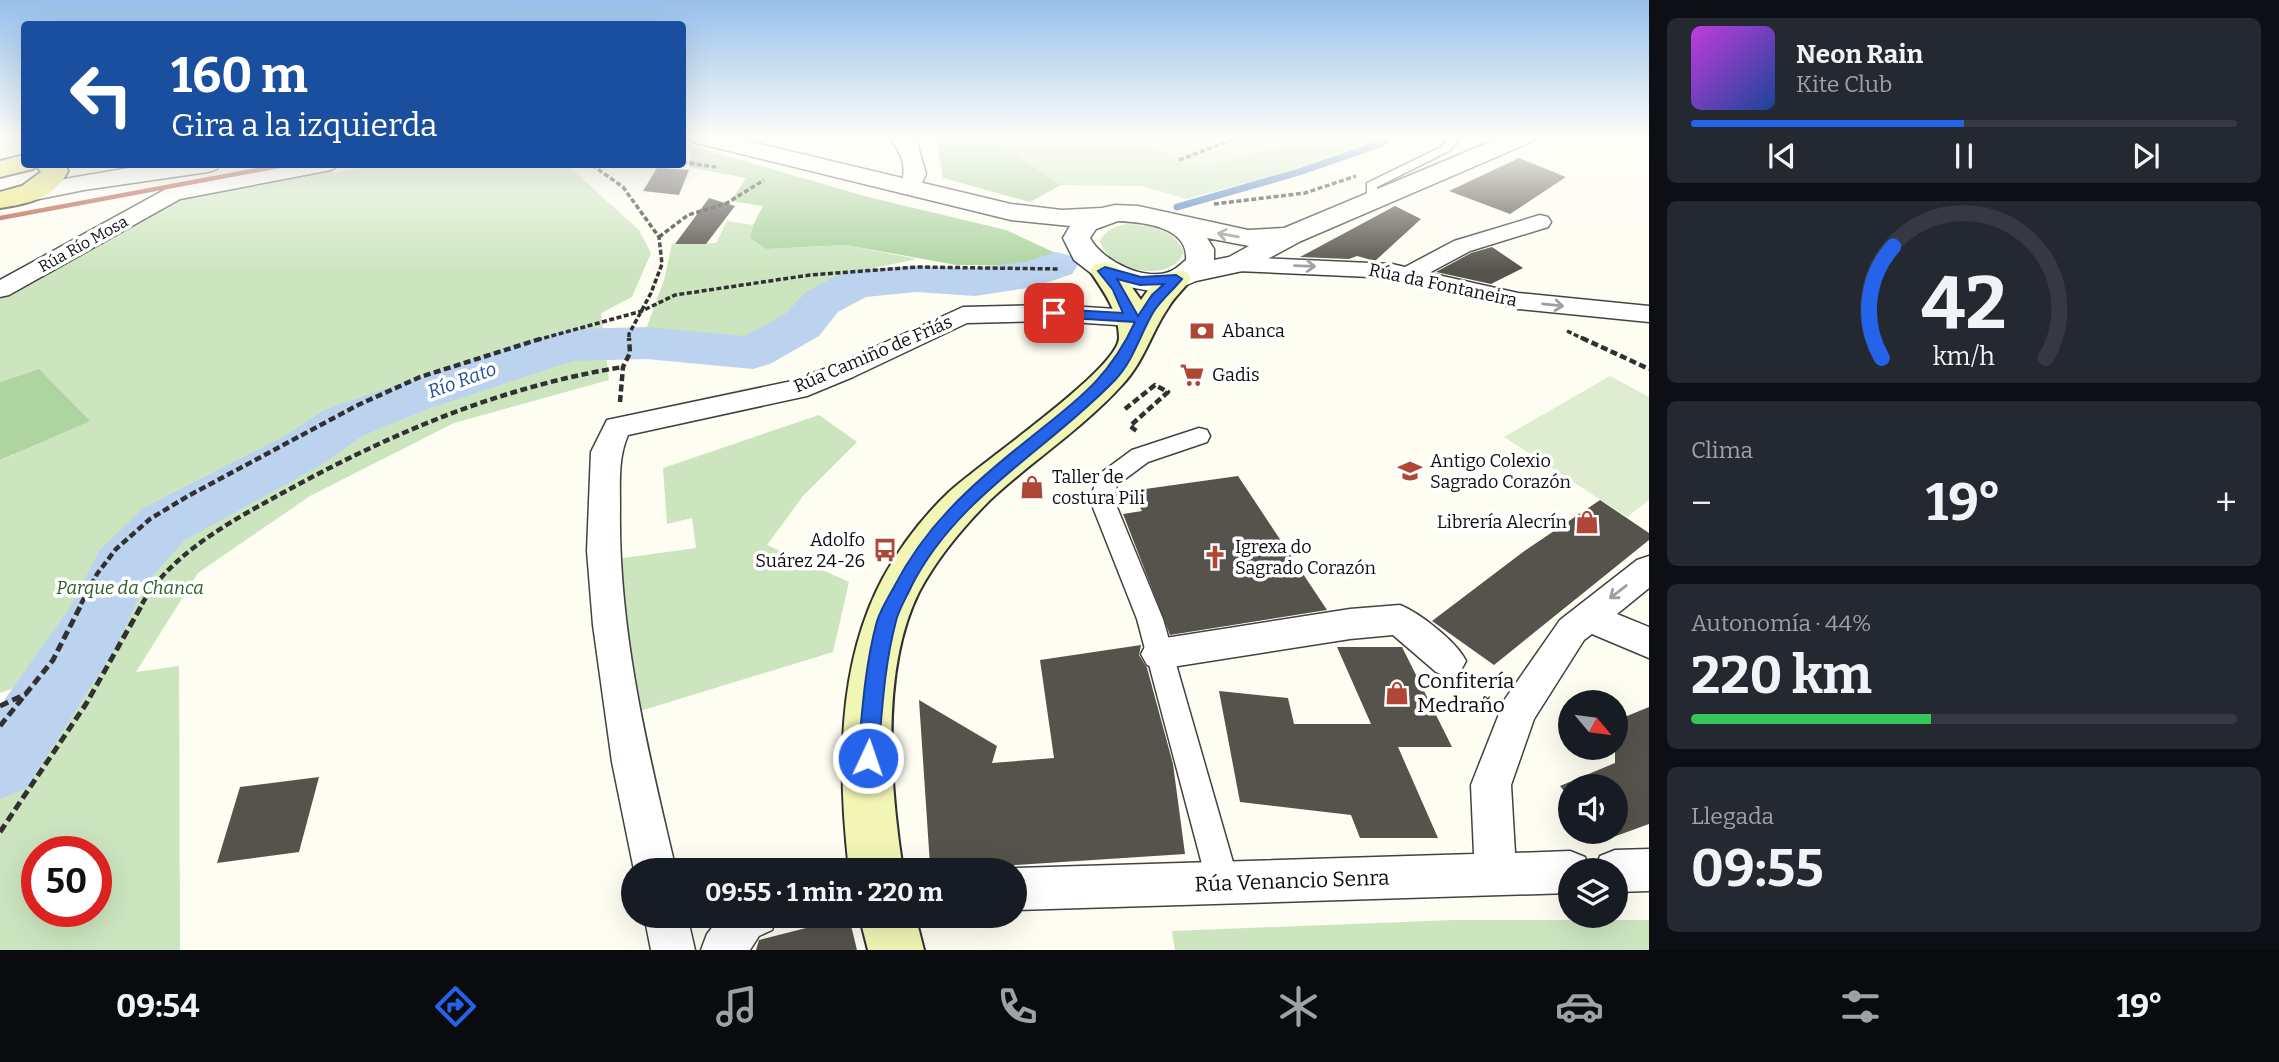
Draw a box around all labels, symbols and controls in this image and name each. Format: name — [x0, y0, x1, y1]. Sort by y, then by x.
text: Neon Rain — [1796, 39, 1923, 70]
text: 160 m — [171, 46, 308, 105]
icon: left — [56, 49, 147, 140]
text: Kite Club — [1796, 70, 1892, 98]
text: Gira a la izquierda — [171, 106, 438, 144]
icon: previous — [1763, 137, 1801, 175]
icon: pause — [1945, 137, 1983, 175]
icon: next — [2127, 137, 2165, 175]
street label: Rúa Río Mosa — [35, 212, 131, 276]
one-way arrow — [1217, 228, 1240, 241]
street label: Rúa da Fontaneira — [1367, 259, 1519, 311]
one-way arrow — [1294, 260, 1317, 273]
text: 42 — [1921, 260, 2007, 347]
pin — [1024, 283, 1084, 343]
icon: arrive — [1035, 294, 1073, 332]
one-way arrow — [1542, 299, 1564, 312]
street label: Rúa Camiño de Friás — [790, 311, 956, 397]
bank icon: Abanca — [1188, 317, 1216, 345]
place label: Abanca — [1222, 320, 1285, 342]
text: km/h — [1933, 342, 1995, 372]
water label: Río Rato — [425, 357, 499, 403]
supermarket icon: Gadis — [1178, 361, 1206, 389]
place label: Gadis — [1212, 364, 1260, 386]
text: Clima — [1691, 436, 1753, 464]
place label: Antigo Colexio Sagrado Corazón — [1430, 450, 1572, 493]
school or university icon: Antigo Colexio Sagrado Corazón — [1396, 457, 1424, 485]
place label: Taller de costura Pili — [1052, 466, 1145, 509]
text: 19° — [1926, 471, 2001, 534]
shop icon: Taller de costura Pili — [1018, 473, 1046, 501]
text: − — [1691, 480, 1712, 526]
text: + — [2215, 480, 2237, 526]
shop icon: Librería Alecrín — [1573, 508, 1601, 536]
place label: Librería Alecrín — [1437, 511, 1568, 533]
place label: Adolfo Suárez 24-26 — [755, 529, 865, 572]
bus stop icon: Adolfo Suárez 24-26 — [871, 536, 899, 564]
place label: Igrexa do Sagrado Corazón — [1235, 536, 1377, 579]
church icon: Igrexa do Sagrado Corazón — [1201, 543, 1229, 571]
park label: Parque da Chanca — [56, 577, 204, 599]
one-way arrow — [1609, 585, 1627, 600]
text: Autonomía · 44% — [1691, 609, 1871, 637]
text: 220 km — [1691, 644, 1872, 707]
place label: Confitería Medraño — [1417, 668, 1515, 718]
shop icon: Confitería Medraño — [1383, 679, 1411, 707]
north arrow — [1558, 690, 1628, 760]
map controls — [1558, 690, 1628, 928]
position arrow — [831, 721, 905, 795]
button: sound — [1558, 774, 1628, 844]
text: Llegada — [1691, 802, 1774, 830]
speed limit sign: 50 — [21, 836, 112, 927]
text: 09:55 — [1691, 837, 1824, 900]
button: layers — [1558, 858, 1628, 928]
street label: Rúa Venancio Senra — [1194, 865, 1390, 897]
text: 09:55 · 1 min · 220 m — [705, 877, 943, 908]
icon: directions — [431, 982, 480, 1031]
icon: music — [712, 982, 761, 1031]
icon: phone — [993, 982, 1042, 1031]
icon: climate — [1274, 982, 1323, 1031]
icon: car — [1555, 982, 1604, 1031]
icon: filters — [1836, 982, 1885, 1031]
text: 09:54 — [116, 987, 200, 1025]
text: 19° — [2116, 987, 2163, 1025]

